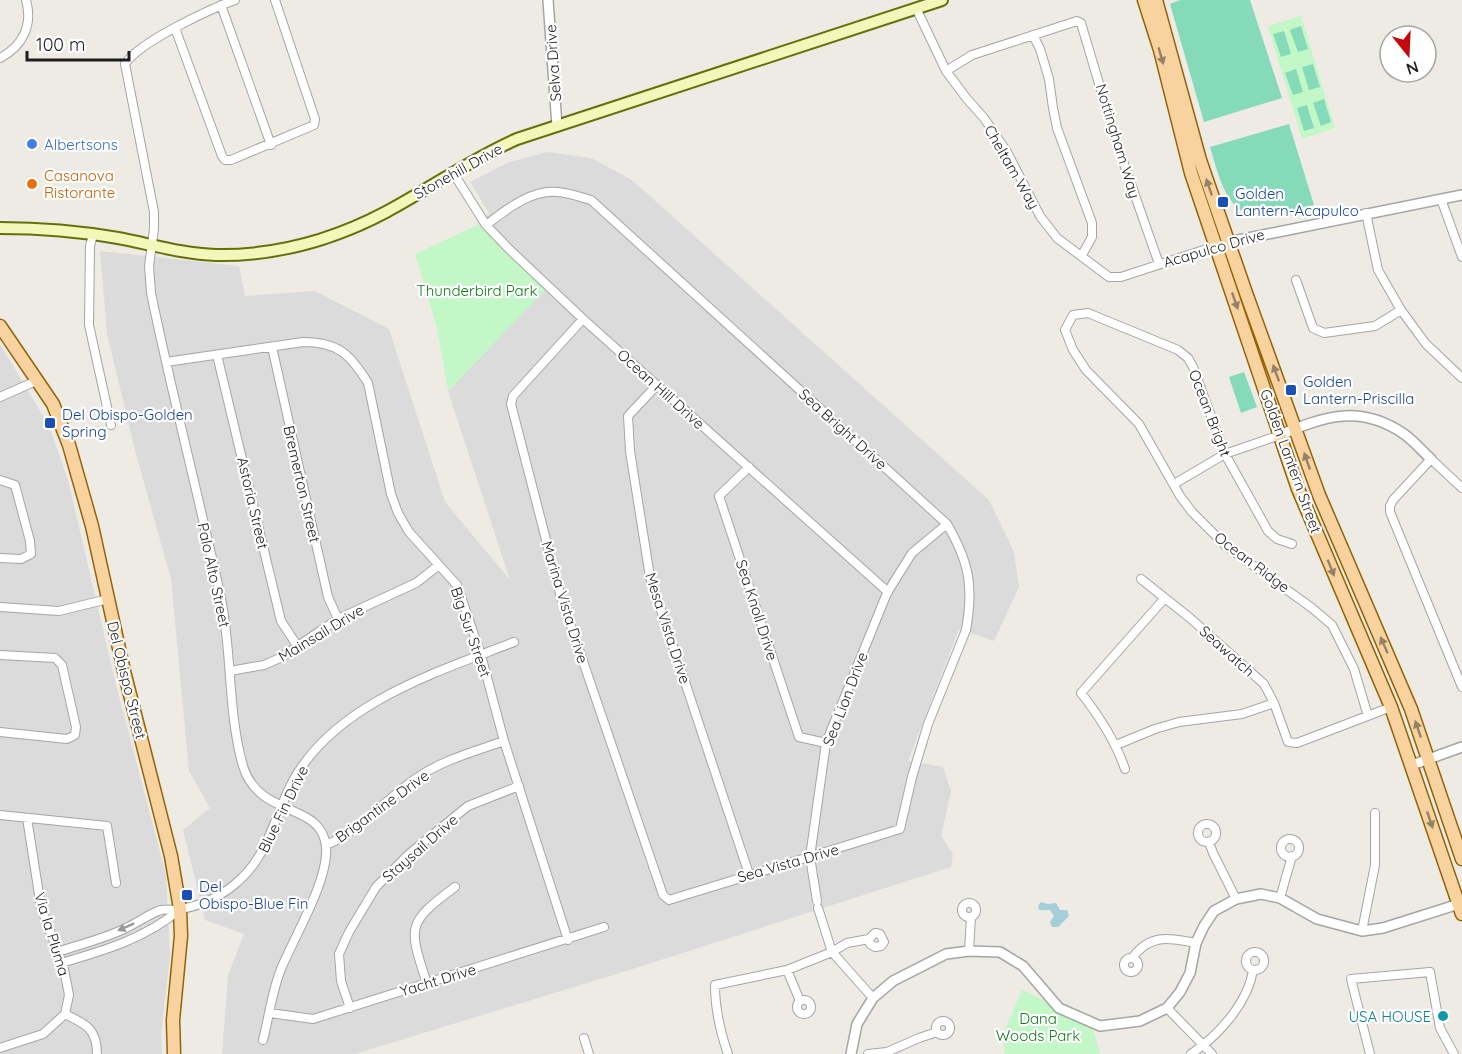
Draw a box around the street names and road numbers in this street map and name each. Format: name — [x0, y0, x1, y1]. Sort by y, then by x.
street label: Selva Drive — [541, 24, 565, 102]
street label: Nottingham Way — [1092, 81, 1144, 201]
street label: Cheltam Way — [980, 121, 1044, 213]
street label: Stonehill Drive — [410, 139, 506, 203]
street label: Acapulco Drive — [1161, 224, 1267, 272]
street label: Ocean Hill Drive — [613, 345, 709, 433]
street label: Ocean Bright — [1185, 367, 1235, 459]
street label: Sea Bright Drive — [795, 384, 891, 474]
street label: Golden Lantern Street — [1256, 386, 1326, 536]
street label: Bremerton Street — [279, 424, 325, 544]
street label: Astoria Street — [233, 455, 273, 551]
street label: Palo Alto Street — [194, 521, 234, 629]
street label: Ocean Ridge — [1210, 527, 1294, 597]
street label: Marina Vista Drive — [537, 539, 593, 665]
street label: Sea Knoll Drive — [732, 557, 782, 663]
street label: Mesa Vista Drive — [641, 570, 695, 686]
street label: Big Sur Street — [447, 584, 495, 680]
street label: Mainsail Drive — [275, 600, 367, 666]
street label: Del Obispo Street — [103, 619, 151, 741]
street label: Seawatch — [1195, 621, 1259, 681]
street label: Sea Lion Drive — [818, 649, 872, 749]
street label: Blue Fin Drive — [254, 762, 312, 856]
street label: Brigantine Drive — [331, 766, 433, 846]
street label: Staysail Drive — [378, 810, 462, 886]
street label: Sea Vista Drive — [735, 839, 841, 887]
street label: Via la Pluma — [30, 890, 74, 978]
street label: Yacht Drive — [398, 959, 478, 1001]

